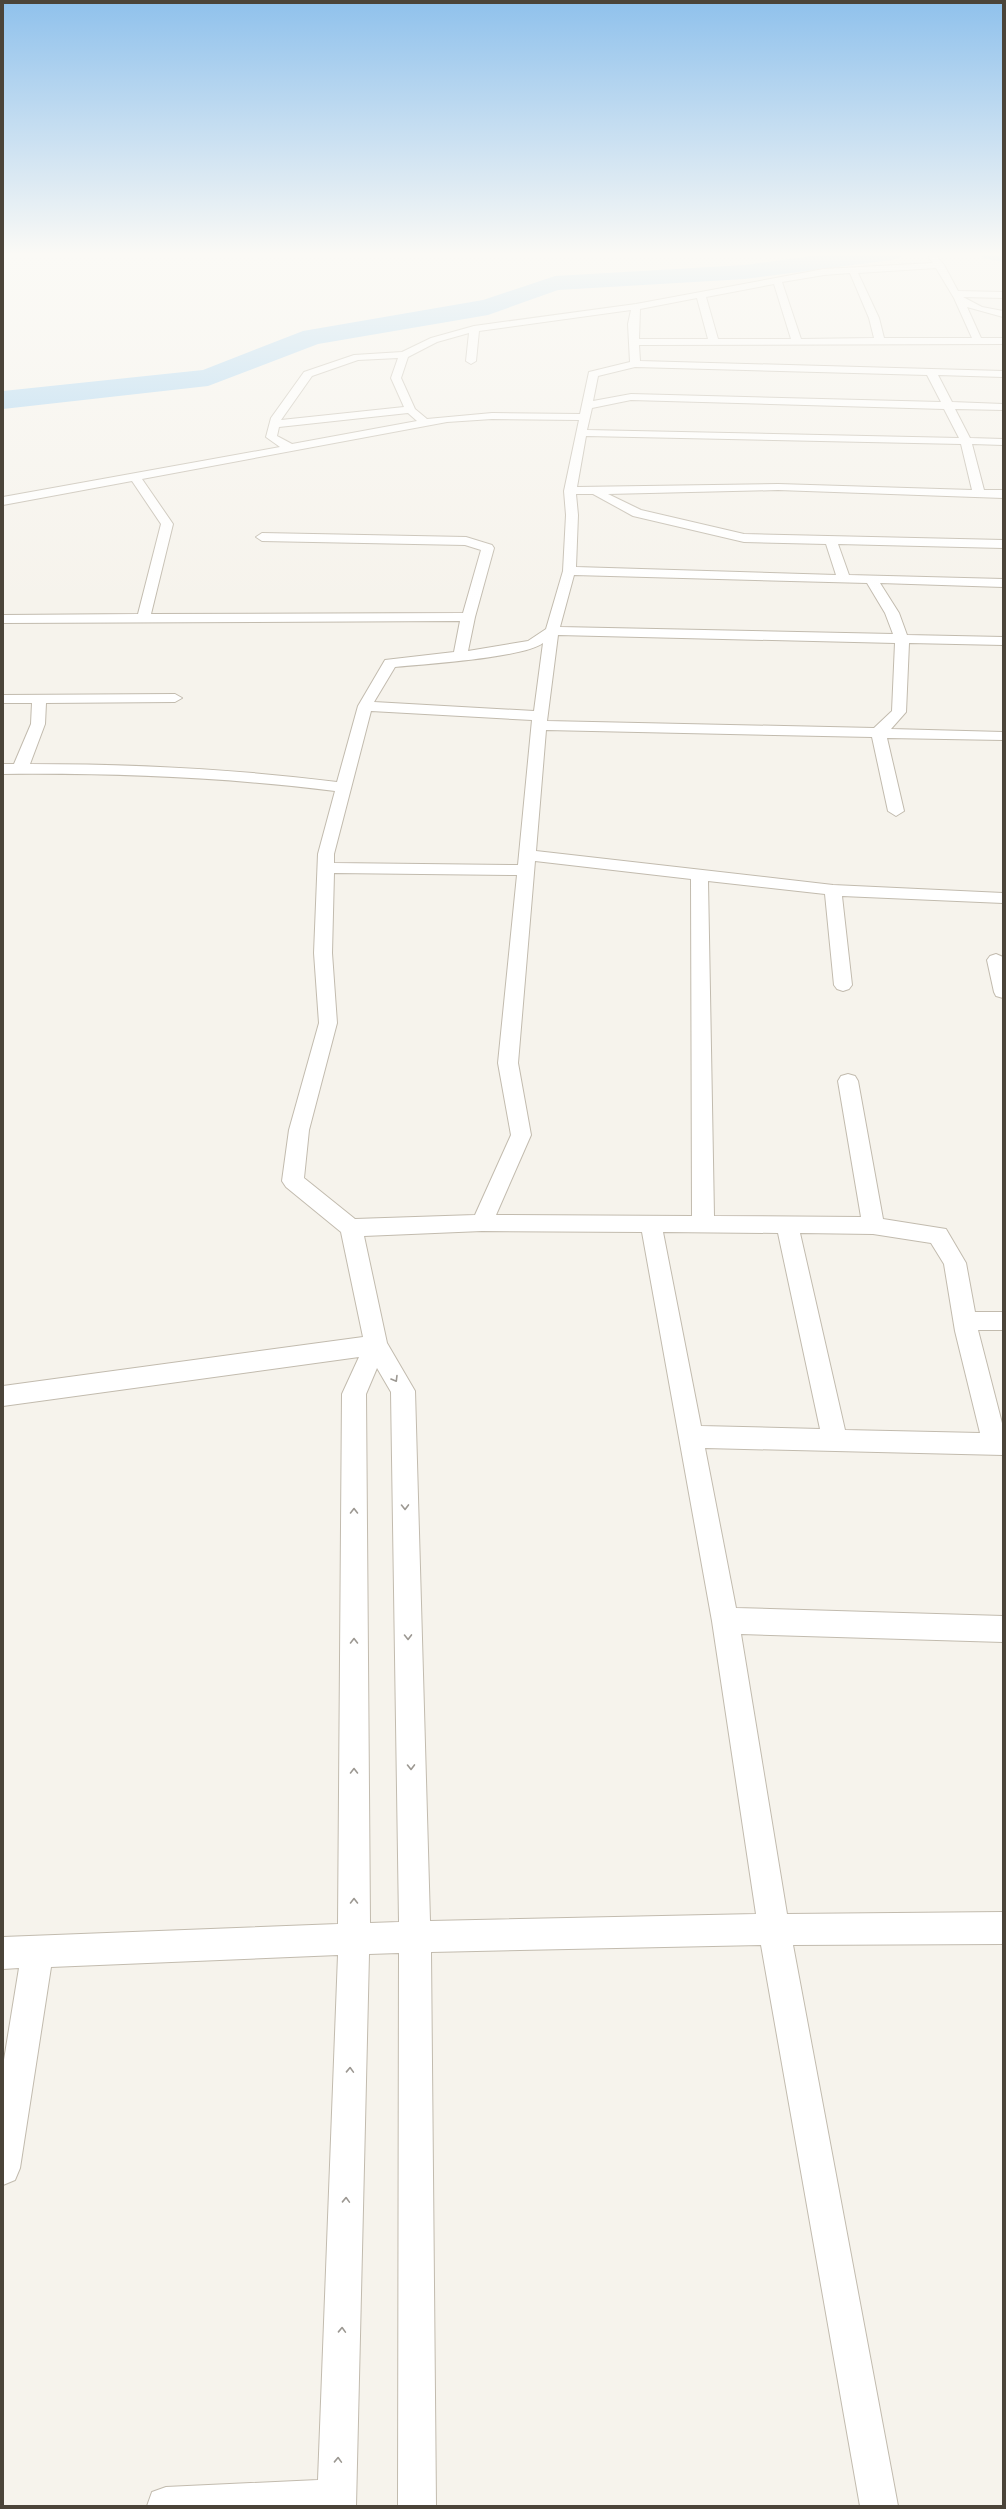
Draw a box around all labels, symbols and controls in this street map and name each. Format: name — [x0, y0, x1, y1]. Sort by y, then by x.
one-way arrow — [391, 1375, 398, 1382]
one-way arrow — [401, 1504, 409, 1510]
one-way arrow — [350, 1508, 358, 1514]
one-way arrow — [404, 1634, 412, 1640]
one-way arrow — [350, 1638, 358, 1644]
one-way arrow — [407, 1764, 415, 1770]
one-way arrow — [350, 1768, 358, 1774]
one-way arrow — [350, 1898, 358, 1904]
one-way arrow — [346, 2067, 354, 2073]
one-way arrow — [342, 2197, 350, 2203]
one-way arrow — [338, 2327, 346, 2333]
one-way arrow — [334, 2457, 342, 2463]

